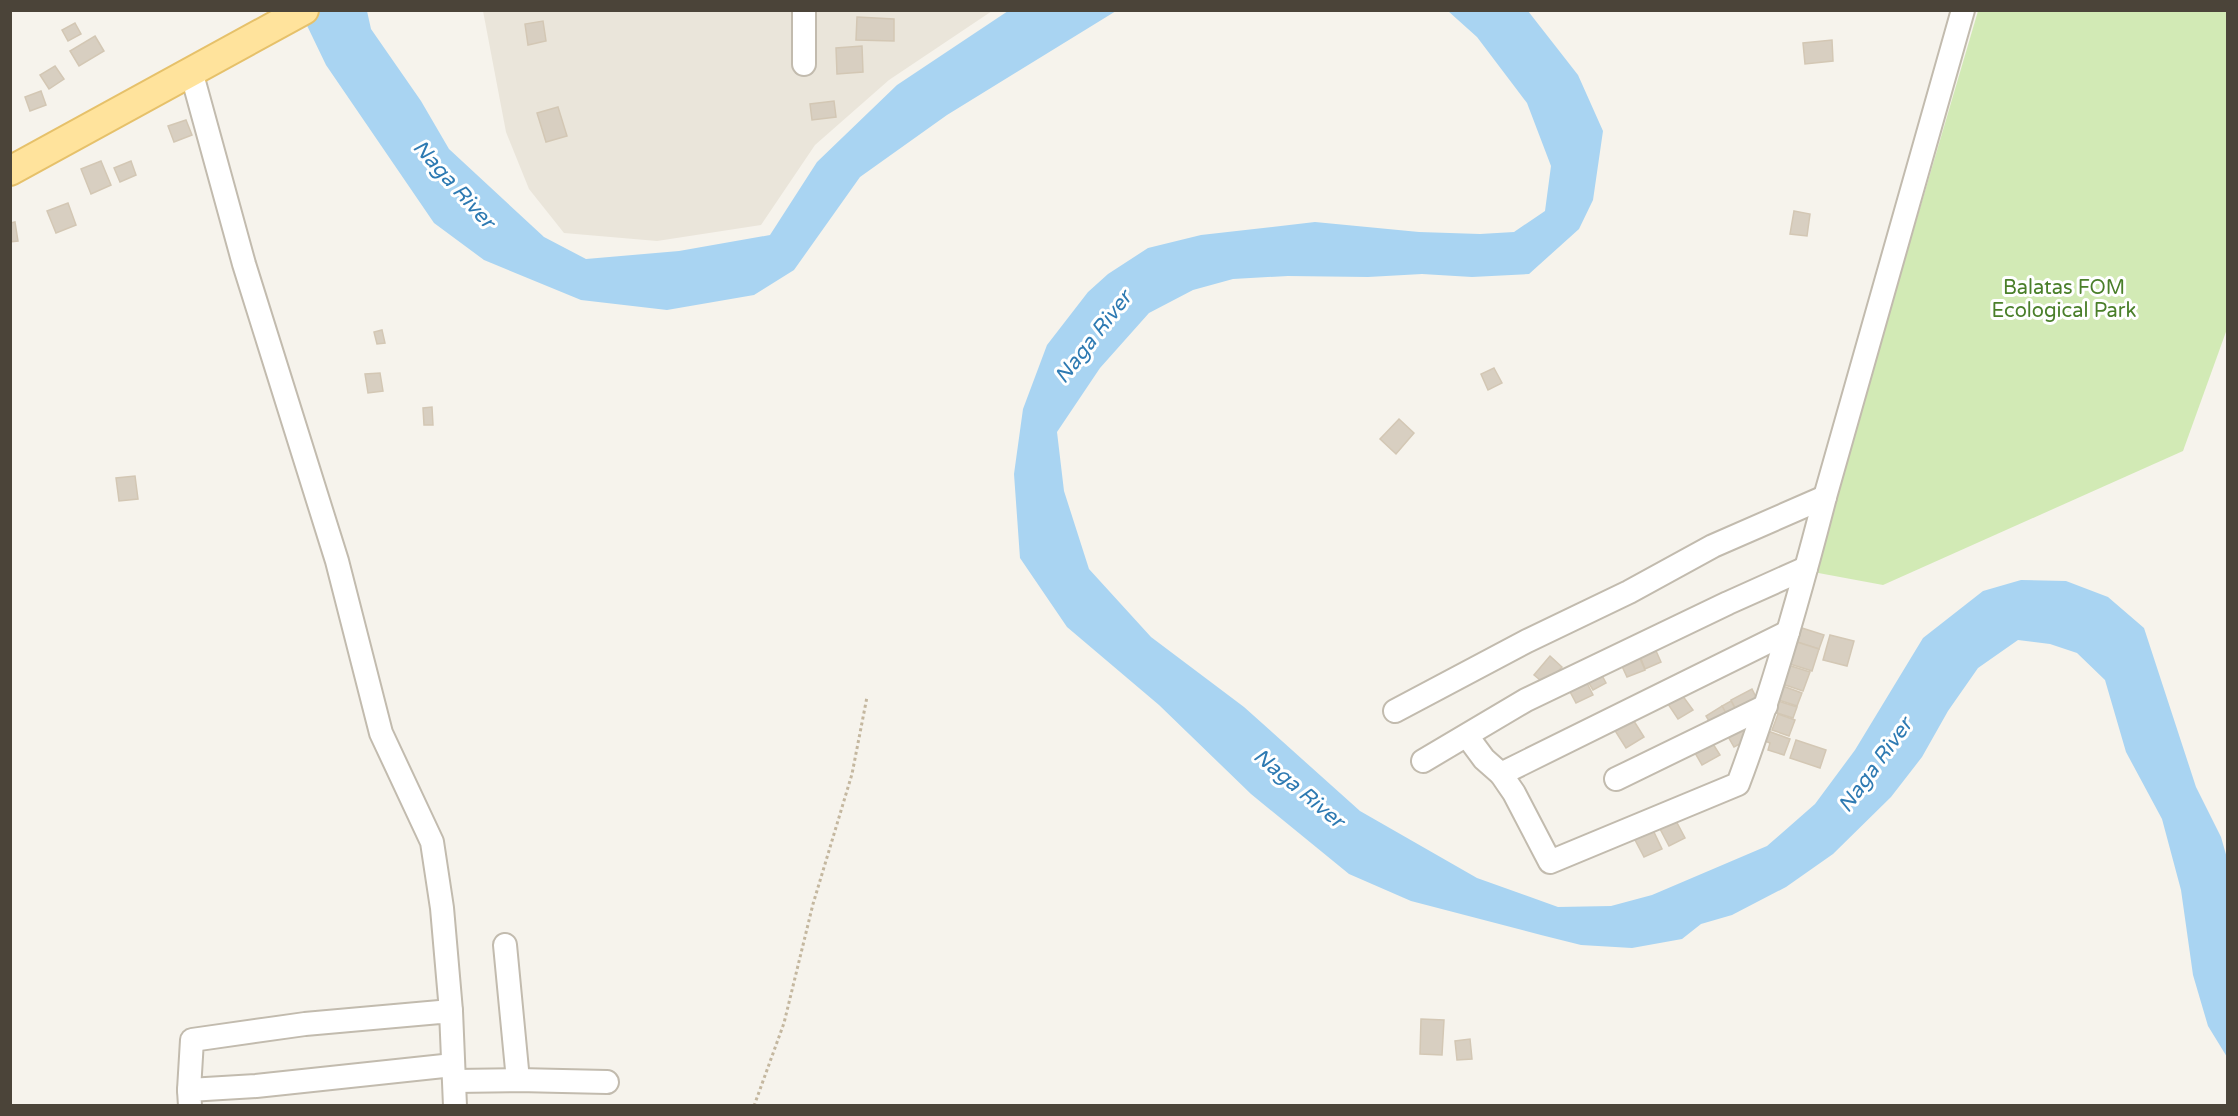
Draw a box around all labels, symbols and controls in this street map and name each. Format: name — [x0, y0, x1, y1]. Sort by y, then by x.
water label: Naga River — [407, 135, 502, 236]
park label: Balatas FOM Ecological Park — [1992, 276, 2136, 323]
water label: Naga River — [1050, 284, 1139, 388]
water label: Naga River — [1833, 711, 1920, 817]
water label: Naga River — [1248, 743, 1351, 835]

